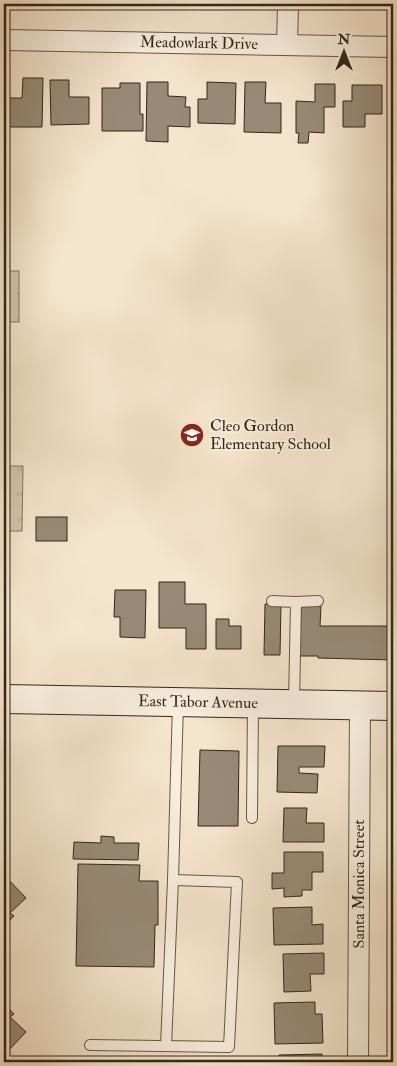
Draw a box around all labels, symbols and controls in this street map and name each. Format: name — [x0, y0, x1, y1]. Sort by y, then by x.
north arrow — [320, 28, 370, 78]
text: N — [337, 31, 351, 48]
street label: Meadowlark Drive — [140, 32, 258, 54]
place label: Cleo Gordon Elementary School — [210, 416, 331, 454]
school or university icon: Cleo Gordon Elementary School — [179, 422, 205, 448]
street label: East Tabor Avenue — [138, 691, 258, 713]
street label: Santa Monica Street — [349, 819, 369, 949]

